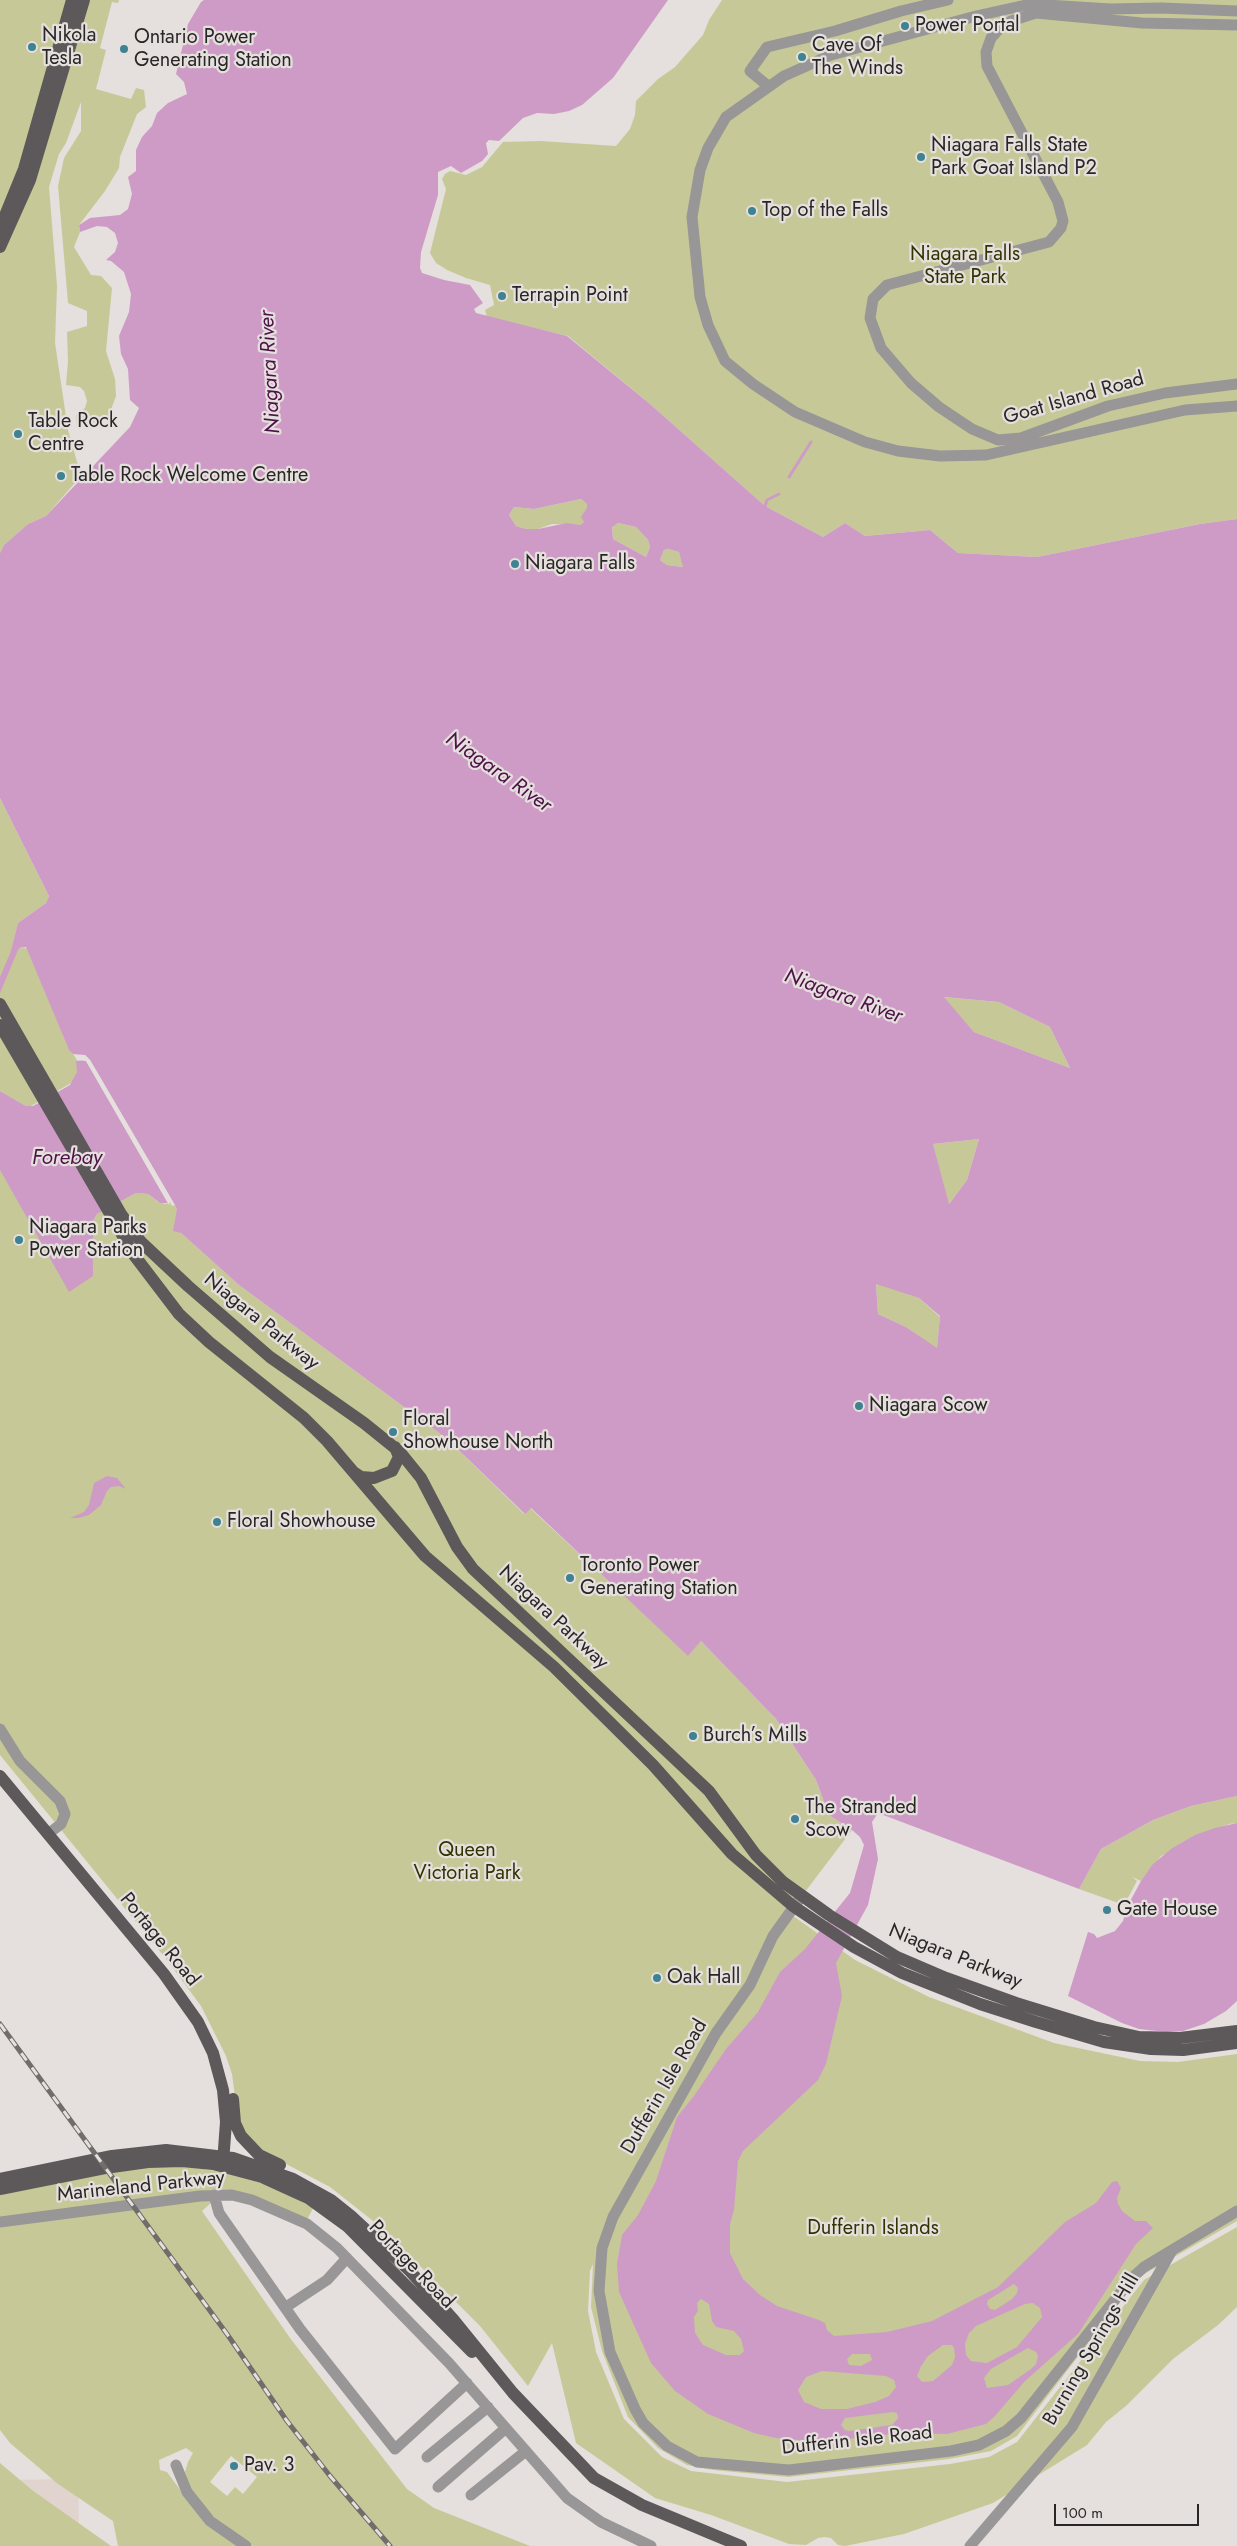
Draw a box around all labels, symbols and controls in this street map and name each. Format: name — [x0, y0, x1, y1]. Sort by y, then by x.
place label: Power Portal — [915, 14, 1020, 38]
marker: Power Portal — [899, 20, 911, 32]
place label: Nikola Tesla — [42, 24, 96, 71]
place label: Ontario Power Generating Station — [134, 26, 292, 73]
place label: Cave Of The Winds — [812, 34, 903, 81]
marker: Nikola Tesla — [26, 41, 38, 53]
marker: Ontario Power Generating Station — [118, 43, 130, 55]
marker: Cave Of The Winds — [796, 51, 808, 63]
place label: Niagara Falls State Park Goat Island P2 — [931, 134, 1097, 181]
marker: Niagara Falls State Park Goat Island P2 — [915, 151, 927, 163]
place label: Top of the Falls — [762, 199, 888, 223]
marker: Top of the Falls — [746, 205, 758, 217]
park label: Niagara Falls State Park — [910, 243, 1020, 290]
place label: Terrapin Point — [512, 284, 628, 308]
marker: Terrapin Point — [496, 290, 508, 302]
water label: Niagara River — [255, 310, 287, 434]
street label: Goat Island Road — [1001, 367, 1147, 431]
place label: Table Rock Centre — [28, 410, 118, 457]
marker: Table Rock Centre — [12, 428, 24, 440]
place label: Table Rock Welcome Centre — [71, 464, 308, 488]
marker: Table Rock Welcome Centre — [55, 470, 67, 482]
place label: Niagara Falls — [525, 552, 635, 576]
marker: Niagara Falls — [509, 558, 521, 570]
water label: Niagara River — [440, 727, 556, 819]
water label: Niagara River — [781, 964, 905, 1030]
water label: Forebay — [32, 1146, 102, 1172]
place label: Niagara Parks Power Station — [29, 1216, 147, 1263]
marker: Niagara Parks Power Station — [13, 1234, 25, 1246]
street label: Niagara Parkway — [198, 1268, 324, 1376]
place label: Niagara Scow — [869, 1394, 988, 1418]
marker: Niagara Scow — [853, 1400, 865, 1412]
place label: Floral Showhouse North — [403, 1408, 554, 1455]
marker: Floral Showhouse North — [387, 1426, 399, 1438]
place label: Floral Showhouse — [227, 1510, 376, 1534]
marker: Floral Showhouse — [211, 1516, 223, 1528]
place label: Toronto Power Generating Station — [580, 1554, 738, 1601]
street label: Niagara Parkway — [493, 1561, 613, 1675]
marker: Toronto Power Generating Station — [564, 1572, 576, 1584]
place label: Burch’s Mills — [703, 1724, 807, 1748]
marker: Burch’s Mills — [687, 1730, 699, 1742]
place label: The Stranded Scow — [805, 1796, 917, 1843]
marker: The Stranded Scow — [789, 1813, 801, 1825]
park label: Queen Victoria Park — [414, 1839, 520, 1886]
street label: Portage Road — [114, 1888, 204, 1992]
place label: Gate House — [1117, 1898, 1217, 1922]
marker: Gate House — [1101, 1904, 1113, 1916]
street label: Niagara Parkway — [885, 1919, 1025, 1995]
place label: Oak Hall — [667, 1966, 740, 1990]
marker: Oak Hall — [651, 1972, 663, 1984]
street label: Dufferin Isle Road — [617, 2015, 713, 2159]
street label: Marineland Parkway — [56, 2166, 226, 2208]
street label: Portage Road — [363, 2216, 459, 2314]
park label: Dufferin Islands — [807, 2217, 939, 2241]
street label: Burning Springs Hill — [1039, 2270, 1145, 2430]
street label: Dufferin Isle Road — [780, 2421, 934, 2461]
place label: Pav. 3 — [244, 2454, 294, 2478]
marker: Pav. 3 — [228, 2460, 240, 2472]
scale bar — [1057, 2494, 1202, 2526]
text: 100 m — [1062, 2502, 1103, 2524]

